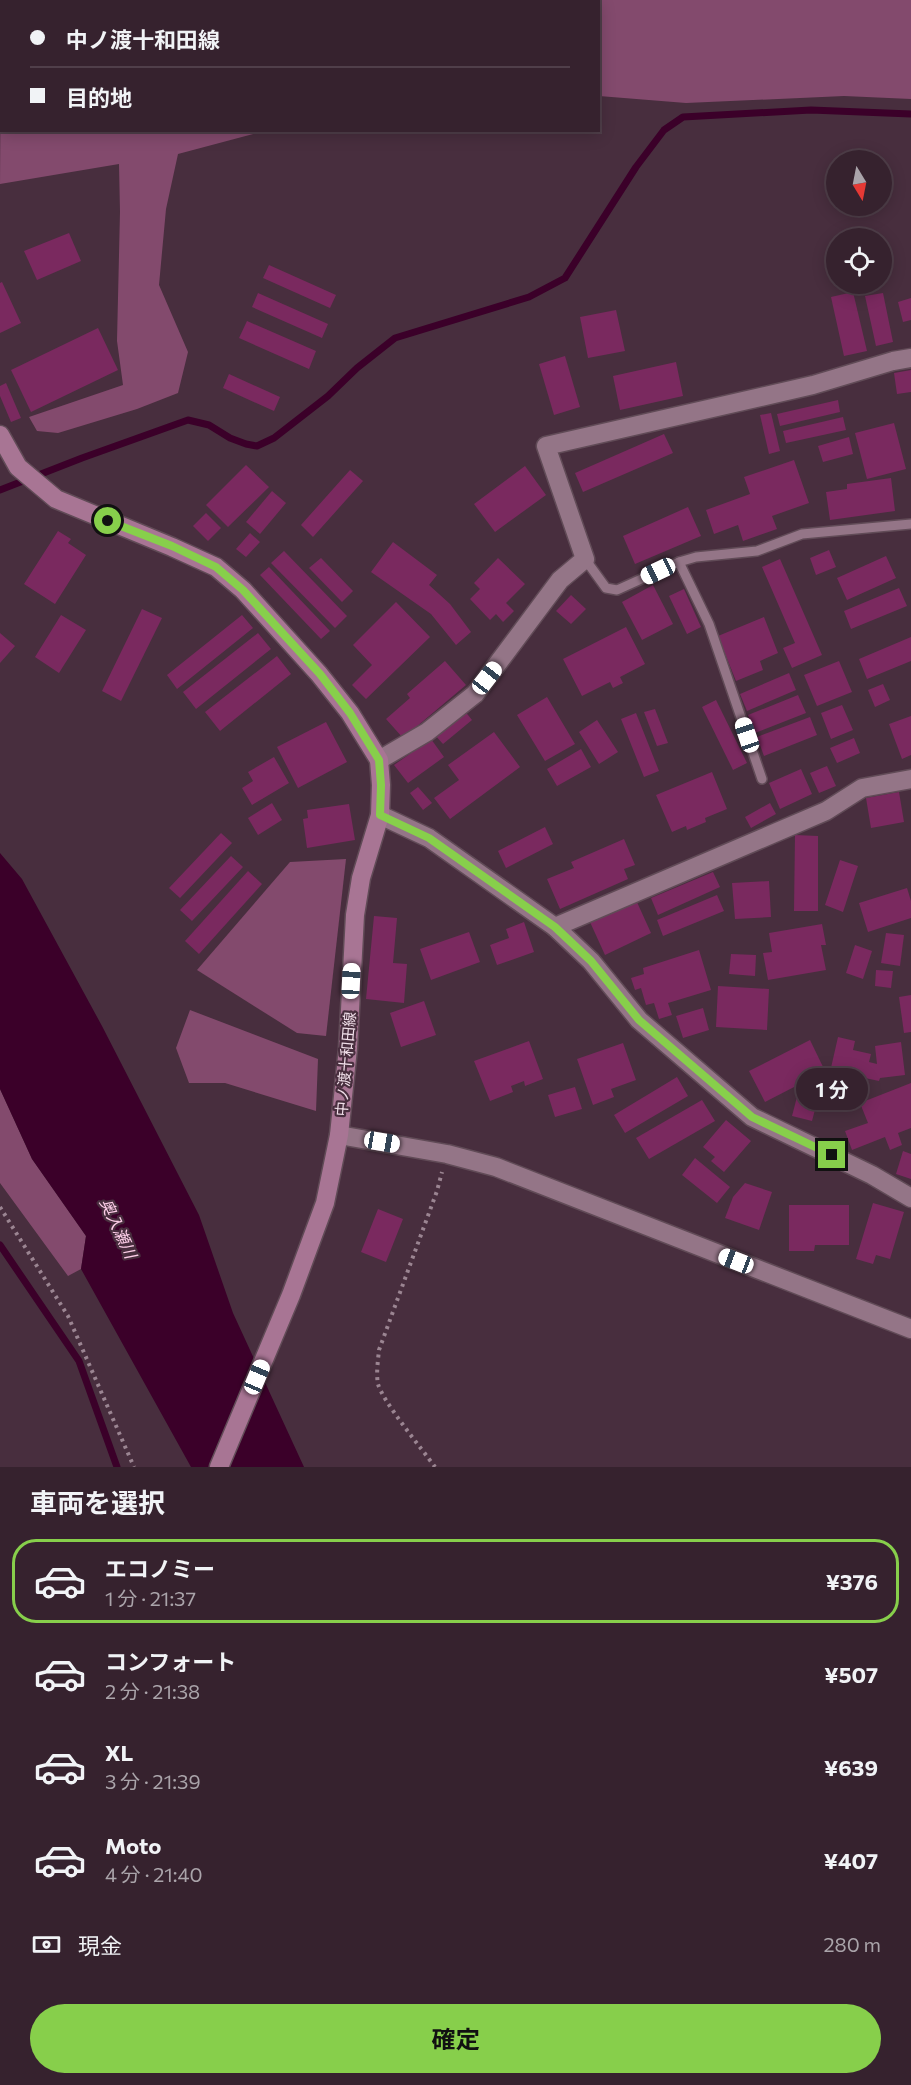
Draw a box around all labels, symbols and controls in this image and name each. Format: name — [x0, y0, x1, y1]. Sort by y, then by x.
text: 中ノ渡十和田線 — [66, 26, 220, 53]
text: 目的地 — [66, 84, 132, 111]
north arrow — [826, 150, 892, 216]
map controls — [826, 150, 892, 294]
button: locate — [826, 228, 892, 294]
route start — [94, 507, 121, 534]
car — [638, 555, 678, 587]
car — [469, 658, 505, 698]
car — [733, 715, 761, 755]
car — [341, 963, 361, 999]
street label: 中ノ渡十和田線 — [331, 1011, 359, 1117]
callout: 1 分 — [796, 1068, 868, 1110]
text: 1 分 — [816, 1077, 848, 1101]
car — [363, 1130, 401, 1154]
route end — [818, 1141, 845, 1168]
water label: 奥入瀬川 — [97, 1195, 142, 1263]
car — [716, 1246, 756, 1276]
car — [242, 1357, 272, 1397]
text: 車両を選択 — [30, 1486, 165, 1519]
icon: car — [33, 1554, 87, 1608]
text: エコノミー — [105, 1555, 215, 1582]
text: ¥376 — [826, 1568, 878, 1595]
text: 1 分 · 21:37 — [105, 1586, 196, 1610]
icon: car — [33, 1647, 87, 1701]
text: コンフォート — [105, 1648, 236, 1675]
text: ¥507 — [824, 1661, 878, 1688]
text: 2 分 · 21:38 — [105, 1679, 200, 1703]
text: XL — [105, 1739, 133, 1766]
icon: car — [33, 1740, 87, 1794]
text: ¥639 — [824, 1754, 878, 1781]
text: 3 分 · 21:39 — [105, 1769, 201, 1793]
text: Moto — [105, 1832, 161, 1859]
icon: car — [33, 1833, 87, 1887]
text: ¥407 — [824, 1847, 878, 1874]
text: 4 分 · 21:40 — [105, 1862, 203, 1886]
icon: cash — [30, 1928, 63, 1961]
text: 現金 — [78, 1932, 122, 1959]
text: 280 m — [823, 1932, 881, 1956]
button: 確定 — [30, 2004, 881, 2073]

